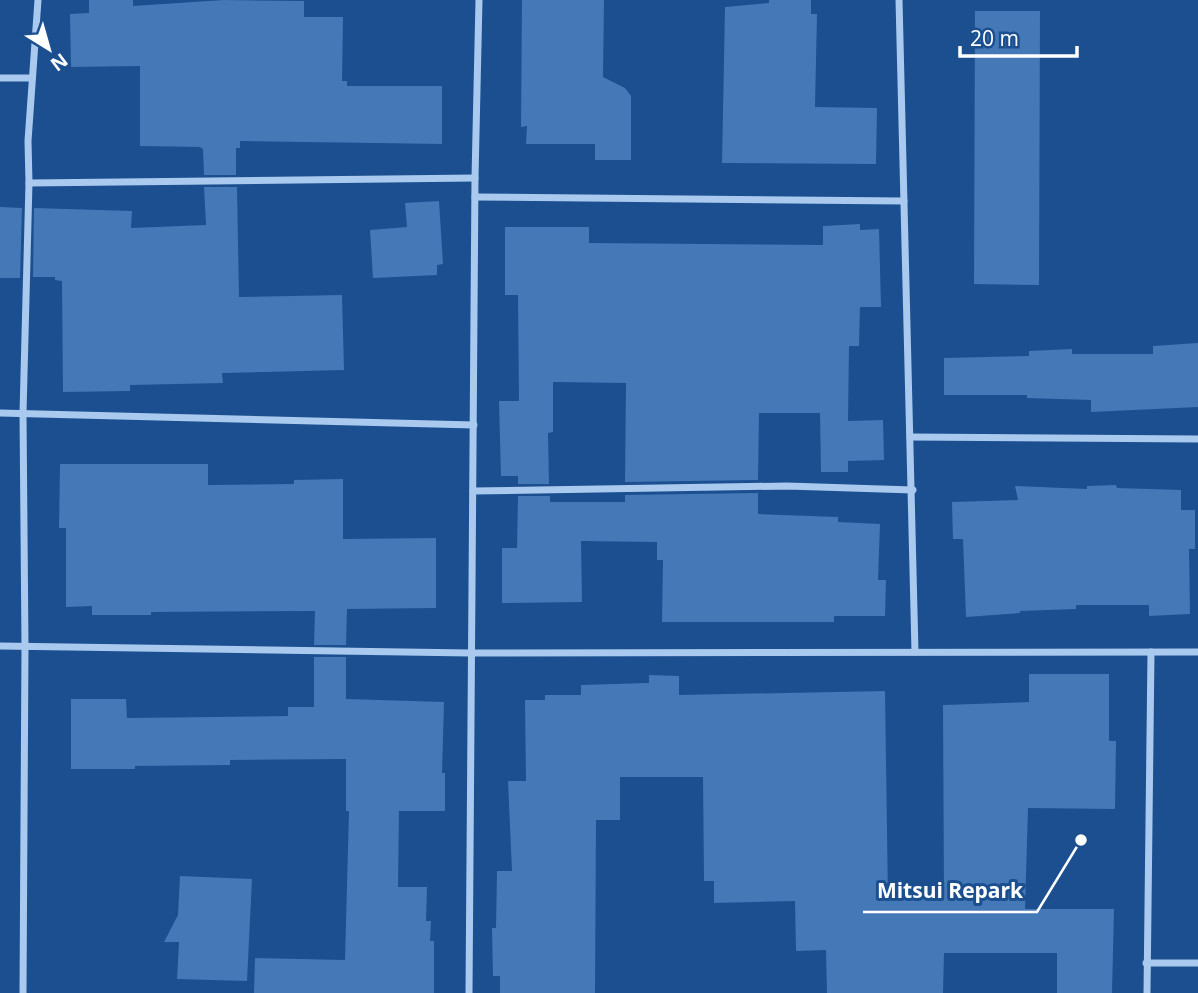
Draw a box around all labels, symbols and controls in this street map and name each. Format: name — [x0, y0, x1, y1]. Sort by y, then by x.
north arrow — [14, 14, 84, 84]
scale bar — [960, 14, 1077, 58]
text: 20 m — [970, 24, 1019, 52]
text: N — [45, 48, 73, 78]
callout: Mitsui Repark — [863, 870, 1037, 912]
text: Mitsui Repark — [877, 876, 1024, 904]

